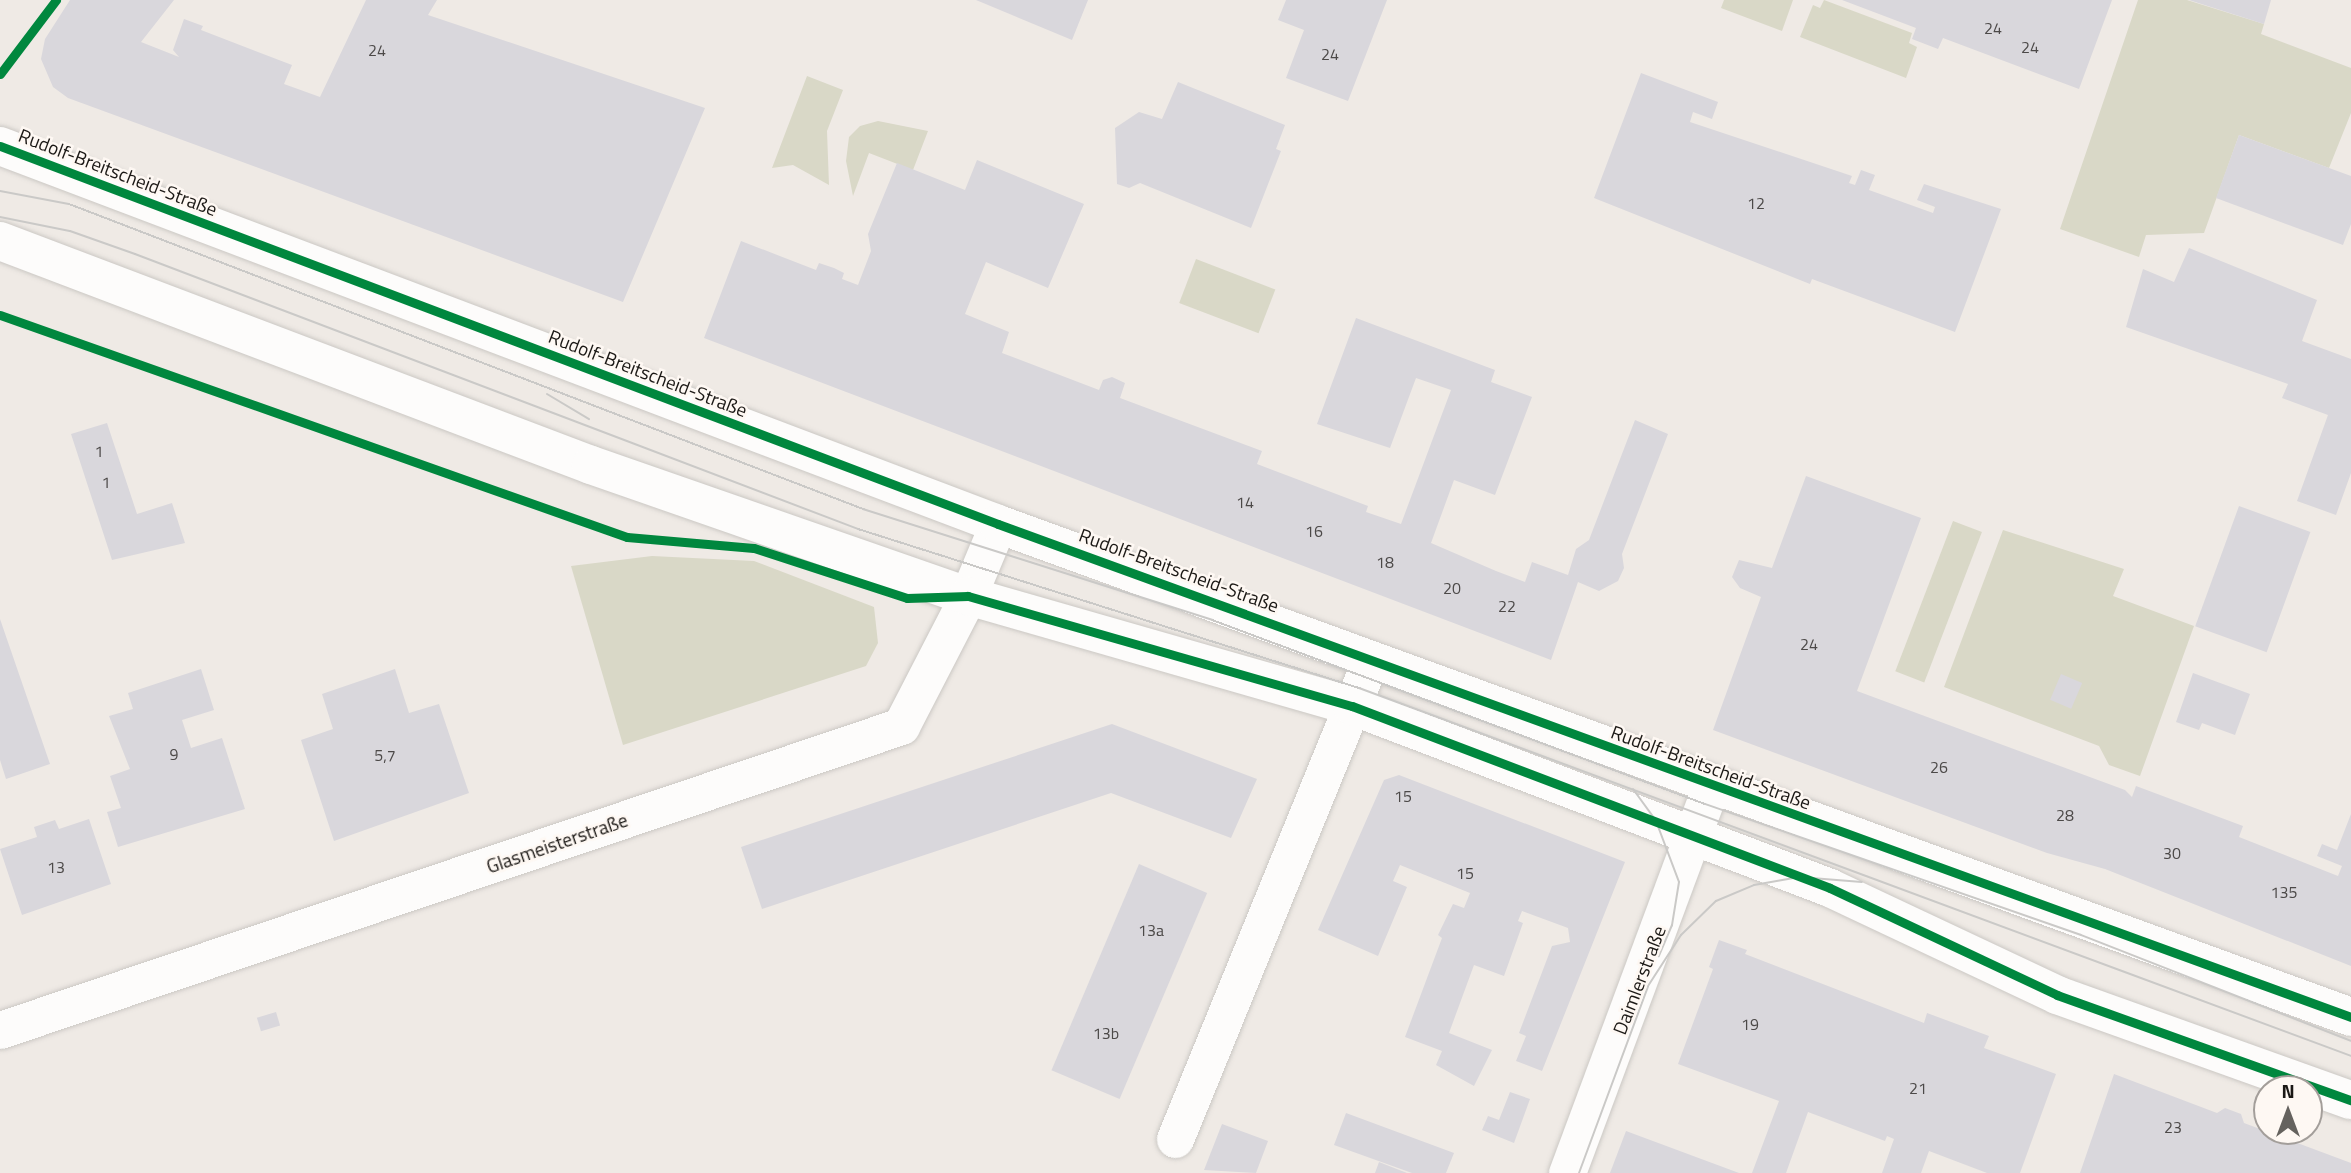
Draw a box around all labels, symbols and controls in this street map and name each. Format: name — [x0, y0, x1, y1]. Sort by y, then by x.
house number: 24 — [1984, 18, 2002, 38]
house number: 24 — [2021, 37, 2039, 57]
house number: 24 — [368, 40, 386, 60]
house number: 24 — [1321, 44, 1339, 64]
street label: Rudolf-Breitscheid-Straße — [15, 124, 221, 220]
house number: 12 — [1747, 193, 1765, 213]
street label: Rudolf-Breitscheid-Straße — [545, 325, 751, 421]
house number: 1 — [95, 441, 103, 461]
house number: 1 — [102, 472, 110, 492]
house number: 14 — [1236, 492, 1254, 512]
house number: 16 — [1305, 521, 1323, 541]
street label: Rudolf-Breitscheid-Straße — [1076, 523, 1282, 617]
house number: 18 — [1376, 552, 1394, 572]
house number: 20 — [1443, 578, 1461, 598]
house number: 22 — [1498, 596, 1516, 616]
house number: 24 — [1800, 634, 1818, 654]
street label: Rudolf-Breitscheid-Straße — [1608, 720, 1814, 814]
house number: 9 — [170, 744, 178, 764]
house number: 5,7 — [374, 745, 396, 765]
house number: 26 — [1930, 757, 1948, 777]
house number: 15 — [1394, 786, 1412, 806]
house number: 28 — [2056, 805, 2074, 825]
street label: Glasmeisterstraße — [483, 808, 631, 878]
house number: 30 — [2163, 843, 2181, 863]
house number: 13 — [47, 857, 65, 877]
house number: 15 — [1456, 863, 1474, 883]
house number: 135 — [2271, 882, 2297, 902]
house number: 13a — [1138, 920, 1164, 940]
street label: Daimlerstraße — [1608, 922, 1670, 1038]
house number: 19 — [1741, 1014, 1759, 1034]
house number: 13b — [1093, 1023, 1119, 1043]
north arrow — [2253, 1075, 2323, 1145]
text: N — [2281, 1076, 2295, 1105]
house number: 21 — [1909, 1078, 1927, 1098]
house number: 23 — [2164, 1117, 2182, 1137]

